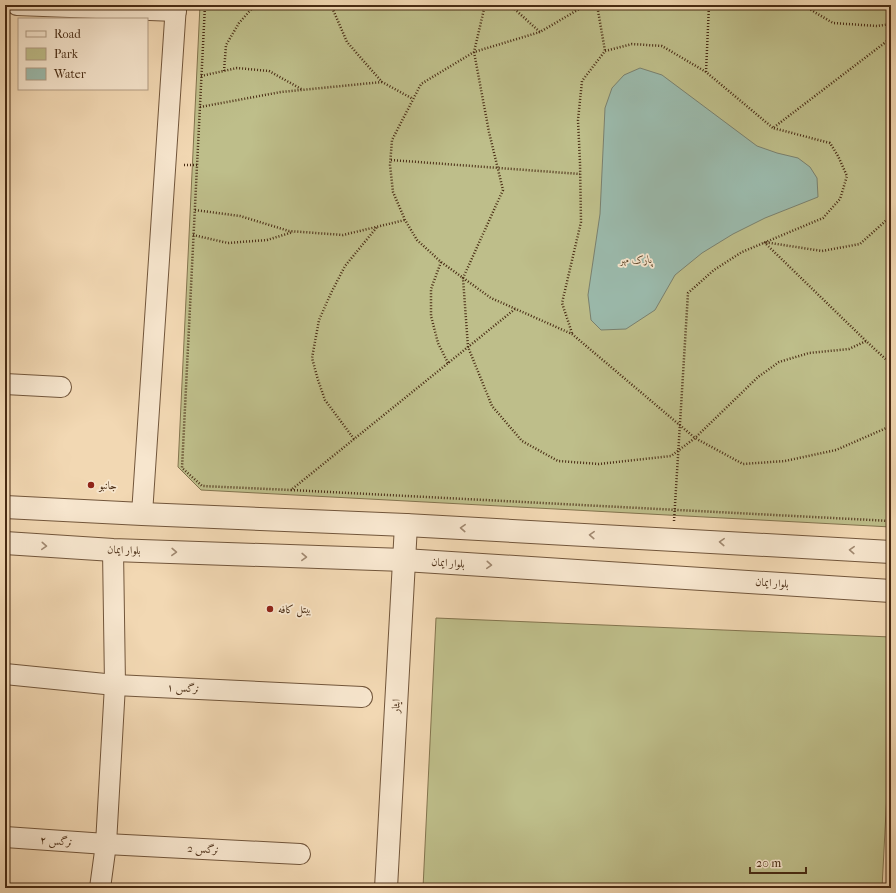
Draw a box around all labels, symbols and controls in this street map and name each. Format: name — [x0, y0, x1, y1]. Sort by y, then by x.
legend — [18, 18, 148, 90]
text: Road — [54, 27, 81, 41]
text: Park — [54, 47, 79, 61]
text: Water — [53, 67, 87, 81]
park label: پارک مهر — [619, 253, 653, 267]
place label: جانبو — [98, 479, 117, 492]
marker: جانبو — [86, 480, 96, 490]
one-way arrow — [460, 523, 466, 532]
one-way arrow — [589, 531, 595, 540]
one-way arrow — [719, 538, 725, 547]
one-way arrow — [41, 541, 47, 550]
street label: بلوار ایمان — [107, 543, 141, 557]
one-way arrow — [849, 545, 855, 554]
one-way arrow — [171, 548, 177, 556]
one-way arrow — [301, 552, 307, 561]
street label: بلوار ایمان — [431, 555, 465, 571]
one-way arrow — [486, 561, 492, 570]
street label: بلوار ایمان — [755, 575, 789, 591]
place label: بیتل کافه — [278, 603, 311, 618]
marker: بیتل کافه — [265, 604, 275, 614]
street label: نرگس ۱ — [166, 681, 200, 696]
street label: ایثار — [389, 698, 403, 715]
street label: نرگس ۲ — [39, 833, 73, 850]
street label: نرگس 2 — [187, 842, 219, 857]
scale bar — [750, 849, 806, 875]
text: 20 m — [756, 856, 781, 870]

